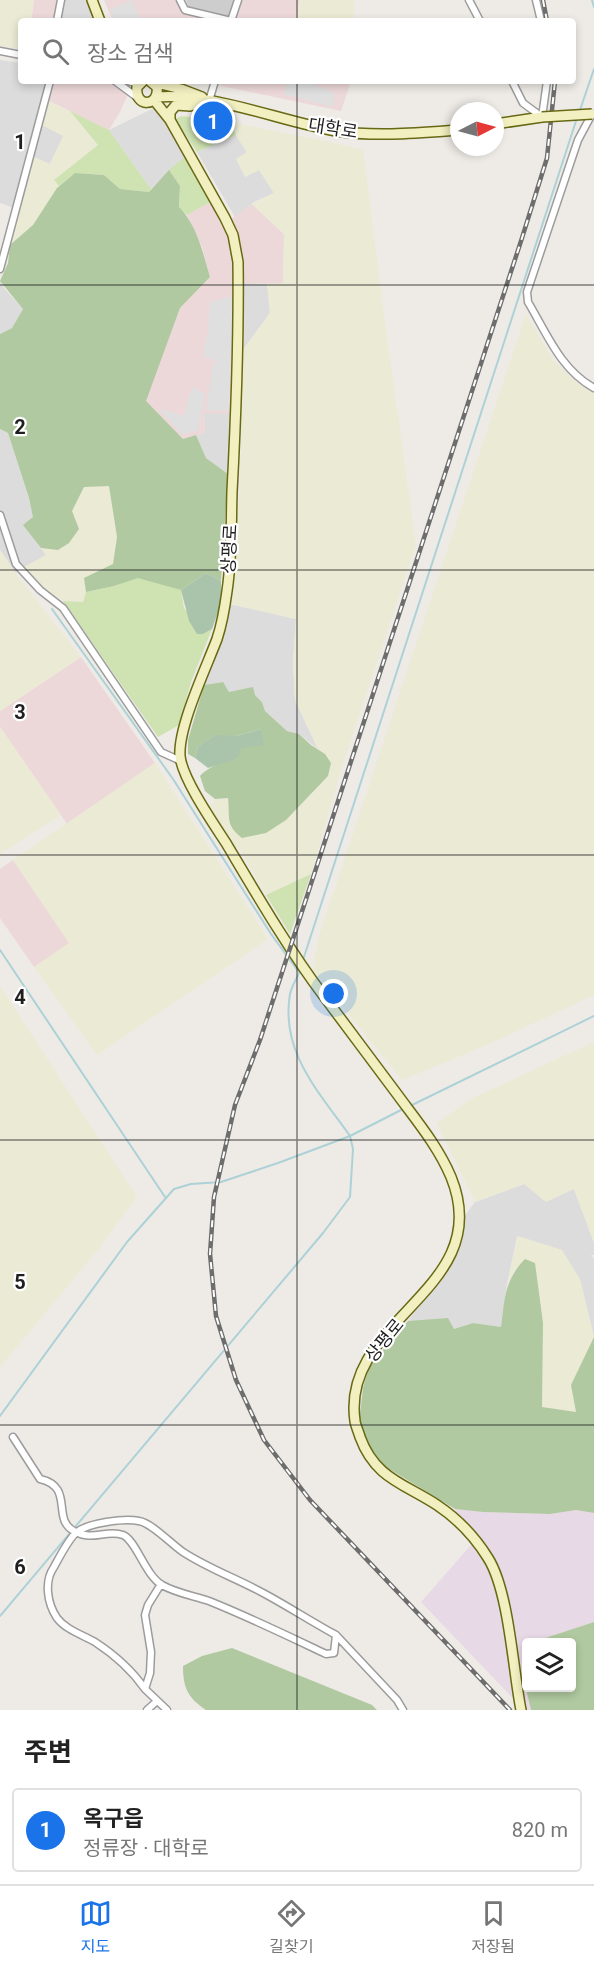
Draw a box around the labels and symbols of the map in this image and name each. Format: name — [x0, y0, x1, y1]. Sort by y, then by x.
pin: 1 — [194, 98, 232, 144]
north arrow — [450, 102, 504, 156]
street label: 대학로 — [307, 114, 359, 142]
text: 1 — [14, 130, 26, 154]
text: 2 — [14, 415, 26, 439]
street label: 상평로 — [217, 524, 241, 574]
text: 3 — [14, 700, 26, 724]
your location — [319, 979, 348, 1008]
text: 4 — [14, 985, 26, 1009]
text: 5 — [14, 1270, 26, 1294]
street label: 상평로 — [360, 1314, 408, 1366]
text: 6 — [14, 1555, 26, 1579]

